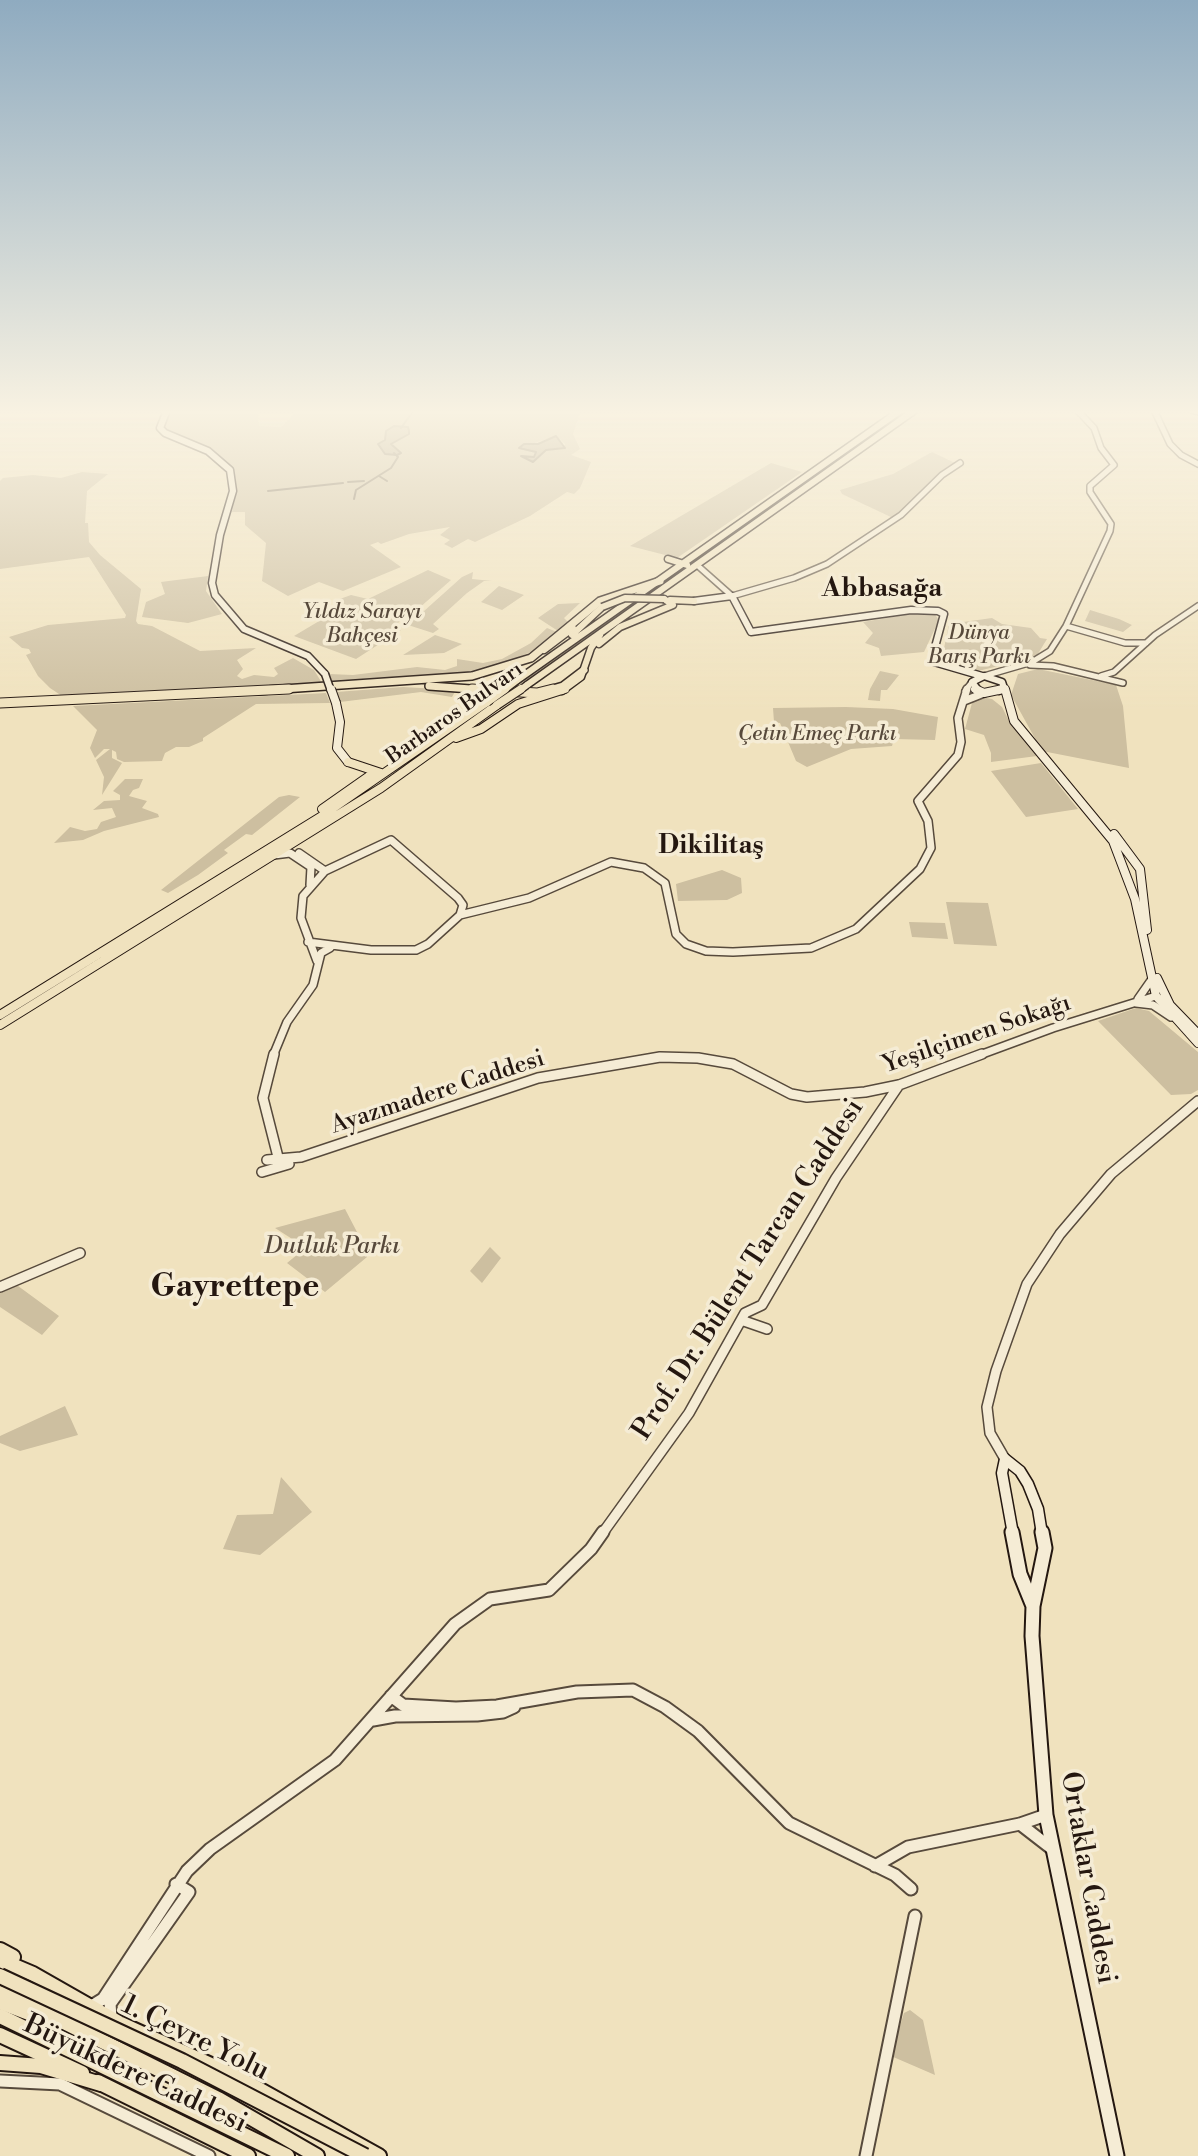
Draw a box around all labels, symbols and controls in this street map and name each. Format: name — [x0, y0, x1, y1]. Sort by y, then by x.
district label: Abbasağa — [822, 574, 942, 606]
park label: Yıldız Sarayı Bahçesi — [302, 600, 422, 650]
park label: Dünya Barış Parkı — [927, 621, 1031, 671]
street label: Barbaros Bulvarı — [382, 657, 528, 771]
park label: Çetin Emeç Parkı — [738, 722, 896, 748]
district label: Dikilitaş — [658, 831, 764, 863]
street label: Yeşilçimen Sokağı — [879, 989, 1075, 1081]
street label: Ayazmadere Caddesi — [328, 1045, 548, 1141]
street label: Prof. Dr. Bülent Tarcan Caddesi — [626, 1093, 872, 1447]
park label: Dutluk Parkı — [264, 1233, 400, 1261]
district label: Gayrettepe — [150, 1269, 320, 1307]
street label: Ortaklar Caddesi — [1052, 1769, 1122, 1987]
street label: 1. Çevre Yolu — [116, 1989, 274, 2089]
street label: Büyükdere Caddesi — [18, 2009, 252, 2141]

